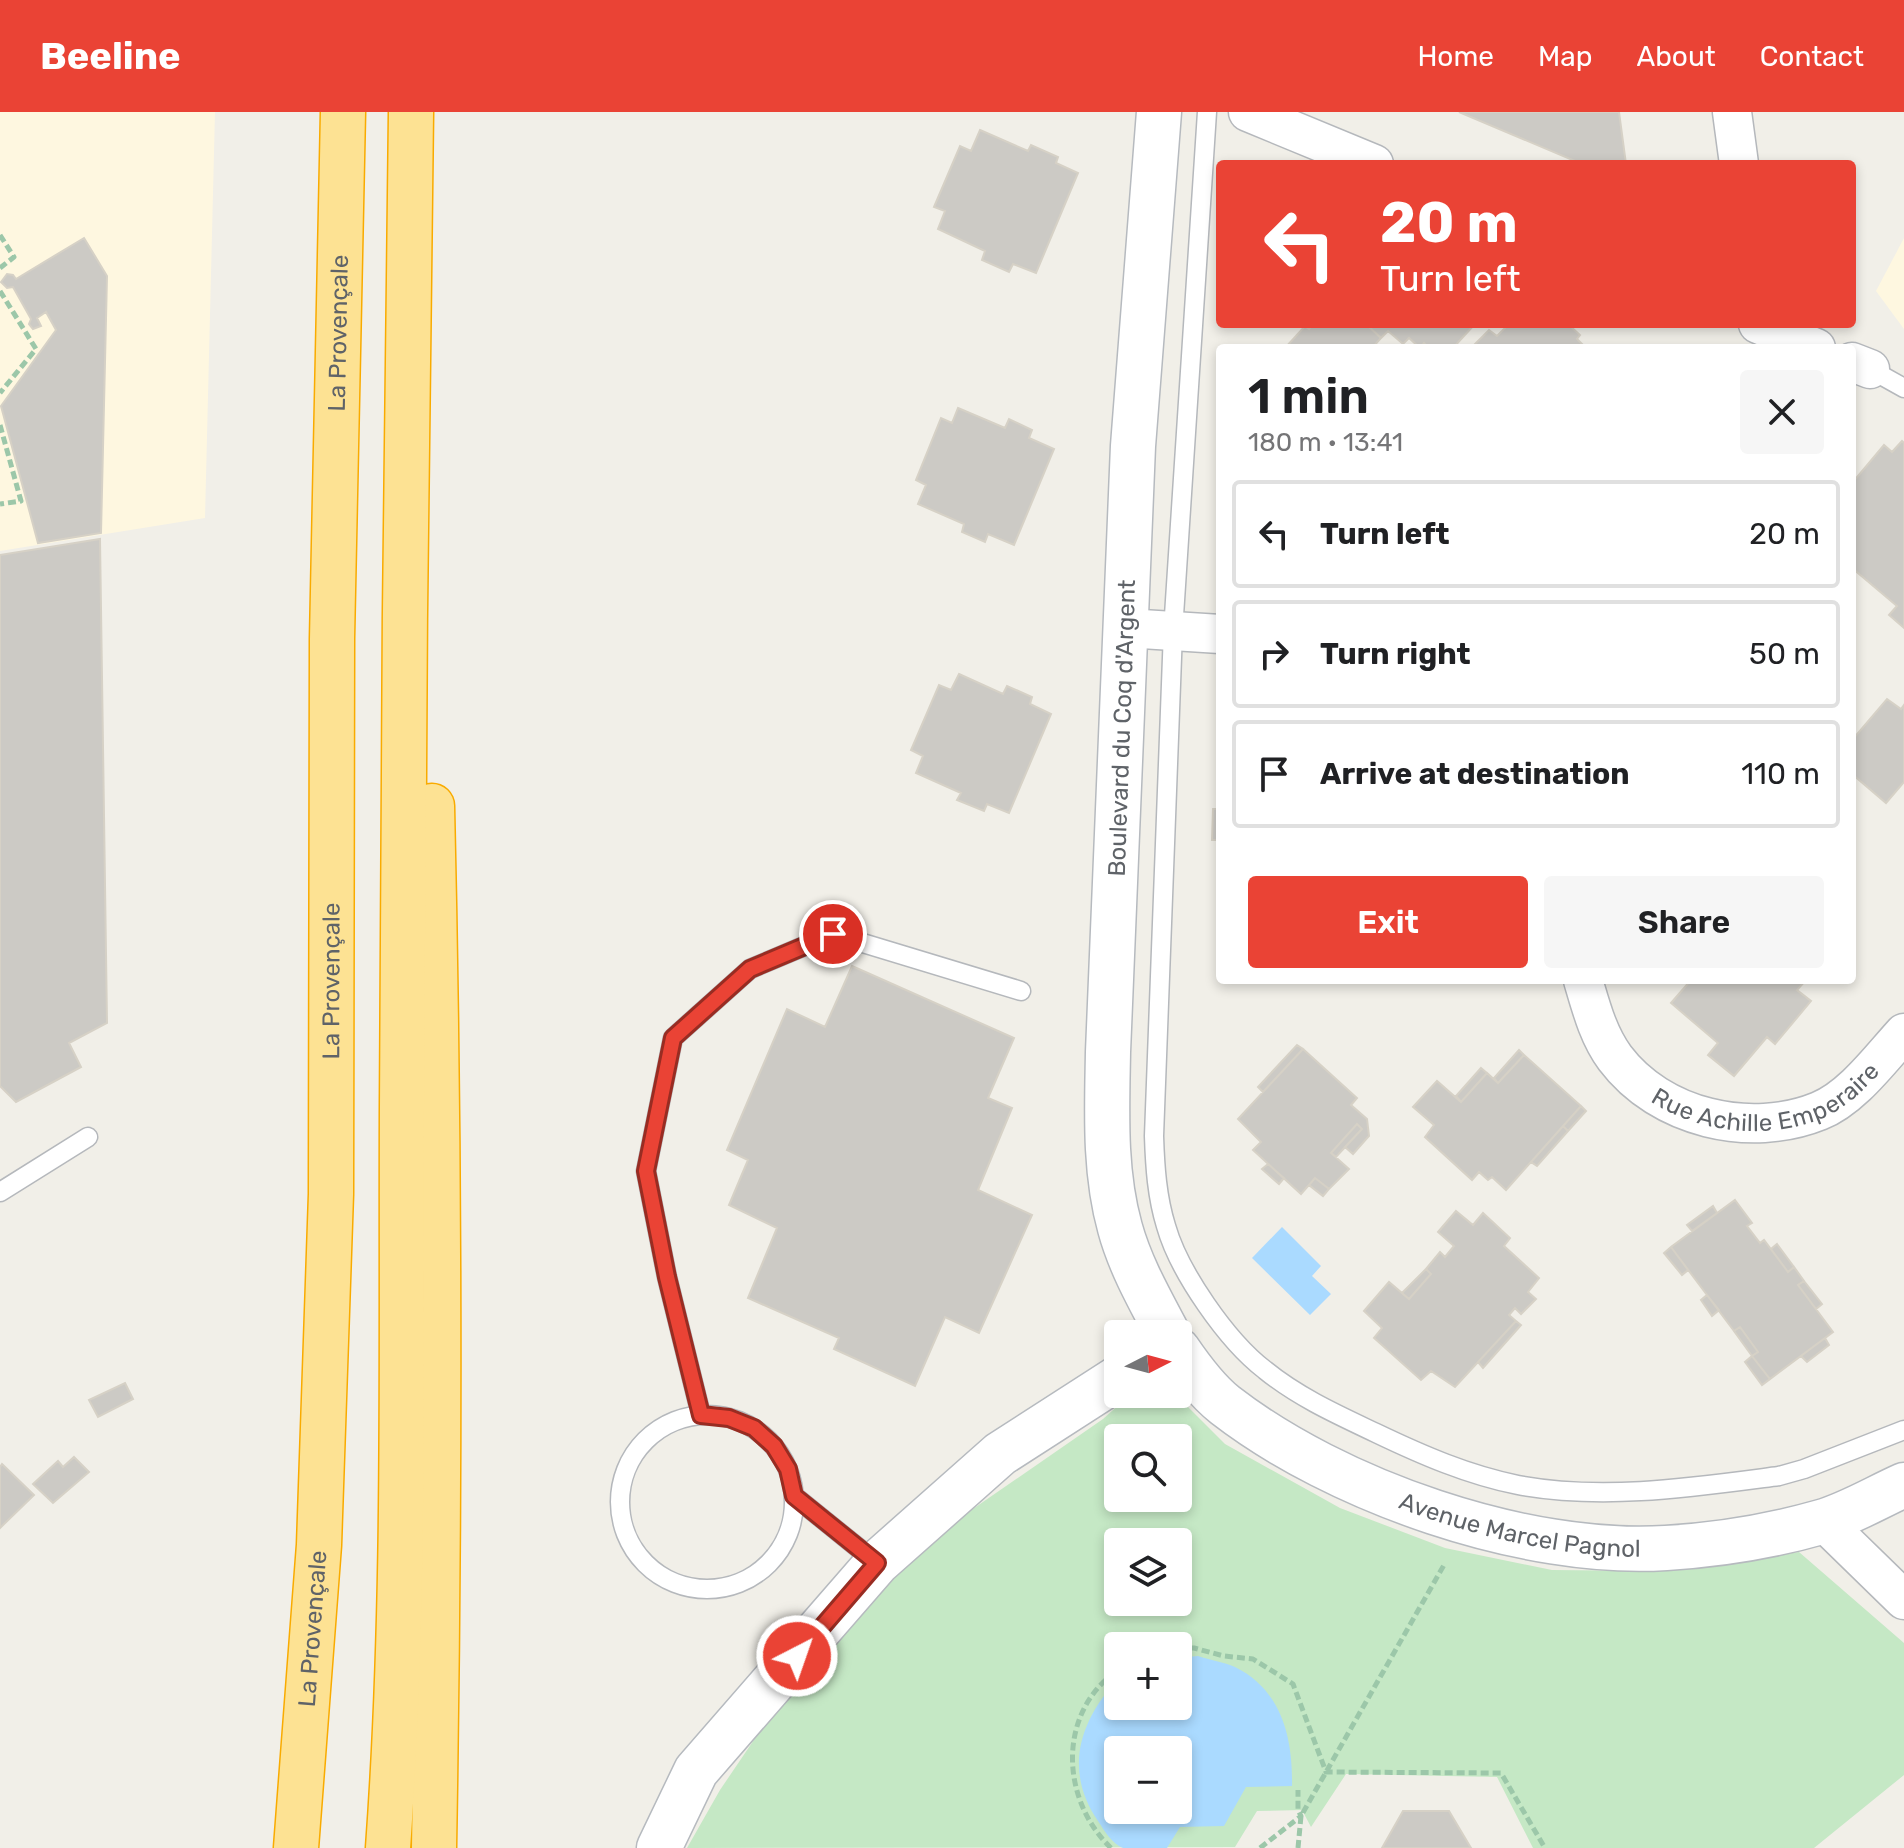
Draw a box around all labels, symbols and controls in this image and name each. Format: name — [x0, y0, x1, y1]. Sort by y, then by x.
text: Beeline — [40, 33, 181, 79]
text: Home — [1417, 40, 1494, 73]
text: Map — [1538, 40, 1592, 73]
text: About — [1636, 40, 1716, 73]
text: Contact — [1760, 40, 1864, 73]
text: 20 m — [1380, 190, 1518, 256]
icon: left — [1248, 192, 1352, 296]
street label: La Provençale — [323, 254, 354, 412]
text: Turn left — [1380, 257, 1521, 300]
text: 1 min — [1248, 368, 1369, 425]
button: close — [1740, 370, 1824, 454]
text: 180 m · 13:41 — [1248, 427, 1403, 458]
icon: left — [1252, 512, 1296, 556]
text: Turn left — [1320, 516, 1450, 552]
text: 20 m — [1749, 516, 1820, 552]
street label: Boulevard du Coq d'Argent — [1103, 579, 1141, 877]
icon: right — [1252, 632, 1296, 676]
text: Turn right — [1320, 636, 1471, 672]
text: 50 m — [1749, 636, 1820, 672]
icon: arrive — [1252, 752, 1296, 796]
text: Arrive at destination — [1320, 756, 1630, 792]
text: 110 m — [1741, 756, 1820, 792]
button: Exit — [1248, 876, 1528, 968]
button: Share — [1544, 876, 1824, 968]
pin — [799, 900, 867, 968]
street label: La Provençale — [317, 903, 346, 1060]
icon: arrive — [811, 912, 855, 956]
street label: Rue Achille Emperaire — [1647, 1057, 1885, 1137]
north arrow — [1104, 1320, 1192, 1408]
map controls — [1104, 1320, 1192, 1824]
button: search — [1104, 1424, 1192, 1512]
street label: Avenue Marcel Pagnol — [1395, 1487, 1641, 1563]
button: layers — [1104, 1528, 1192, 1616]
street label: La Provençale — [293, 1549, 333, 1708]
position arrow — [755, 1614, 839, 1698]
button: + — [1104, 1632, 1192, 1720]
button: − — [1104, 1736, 1192, 1824]

